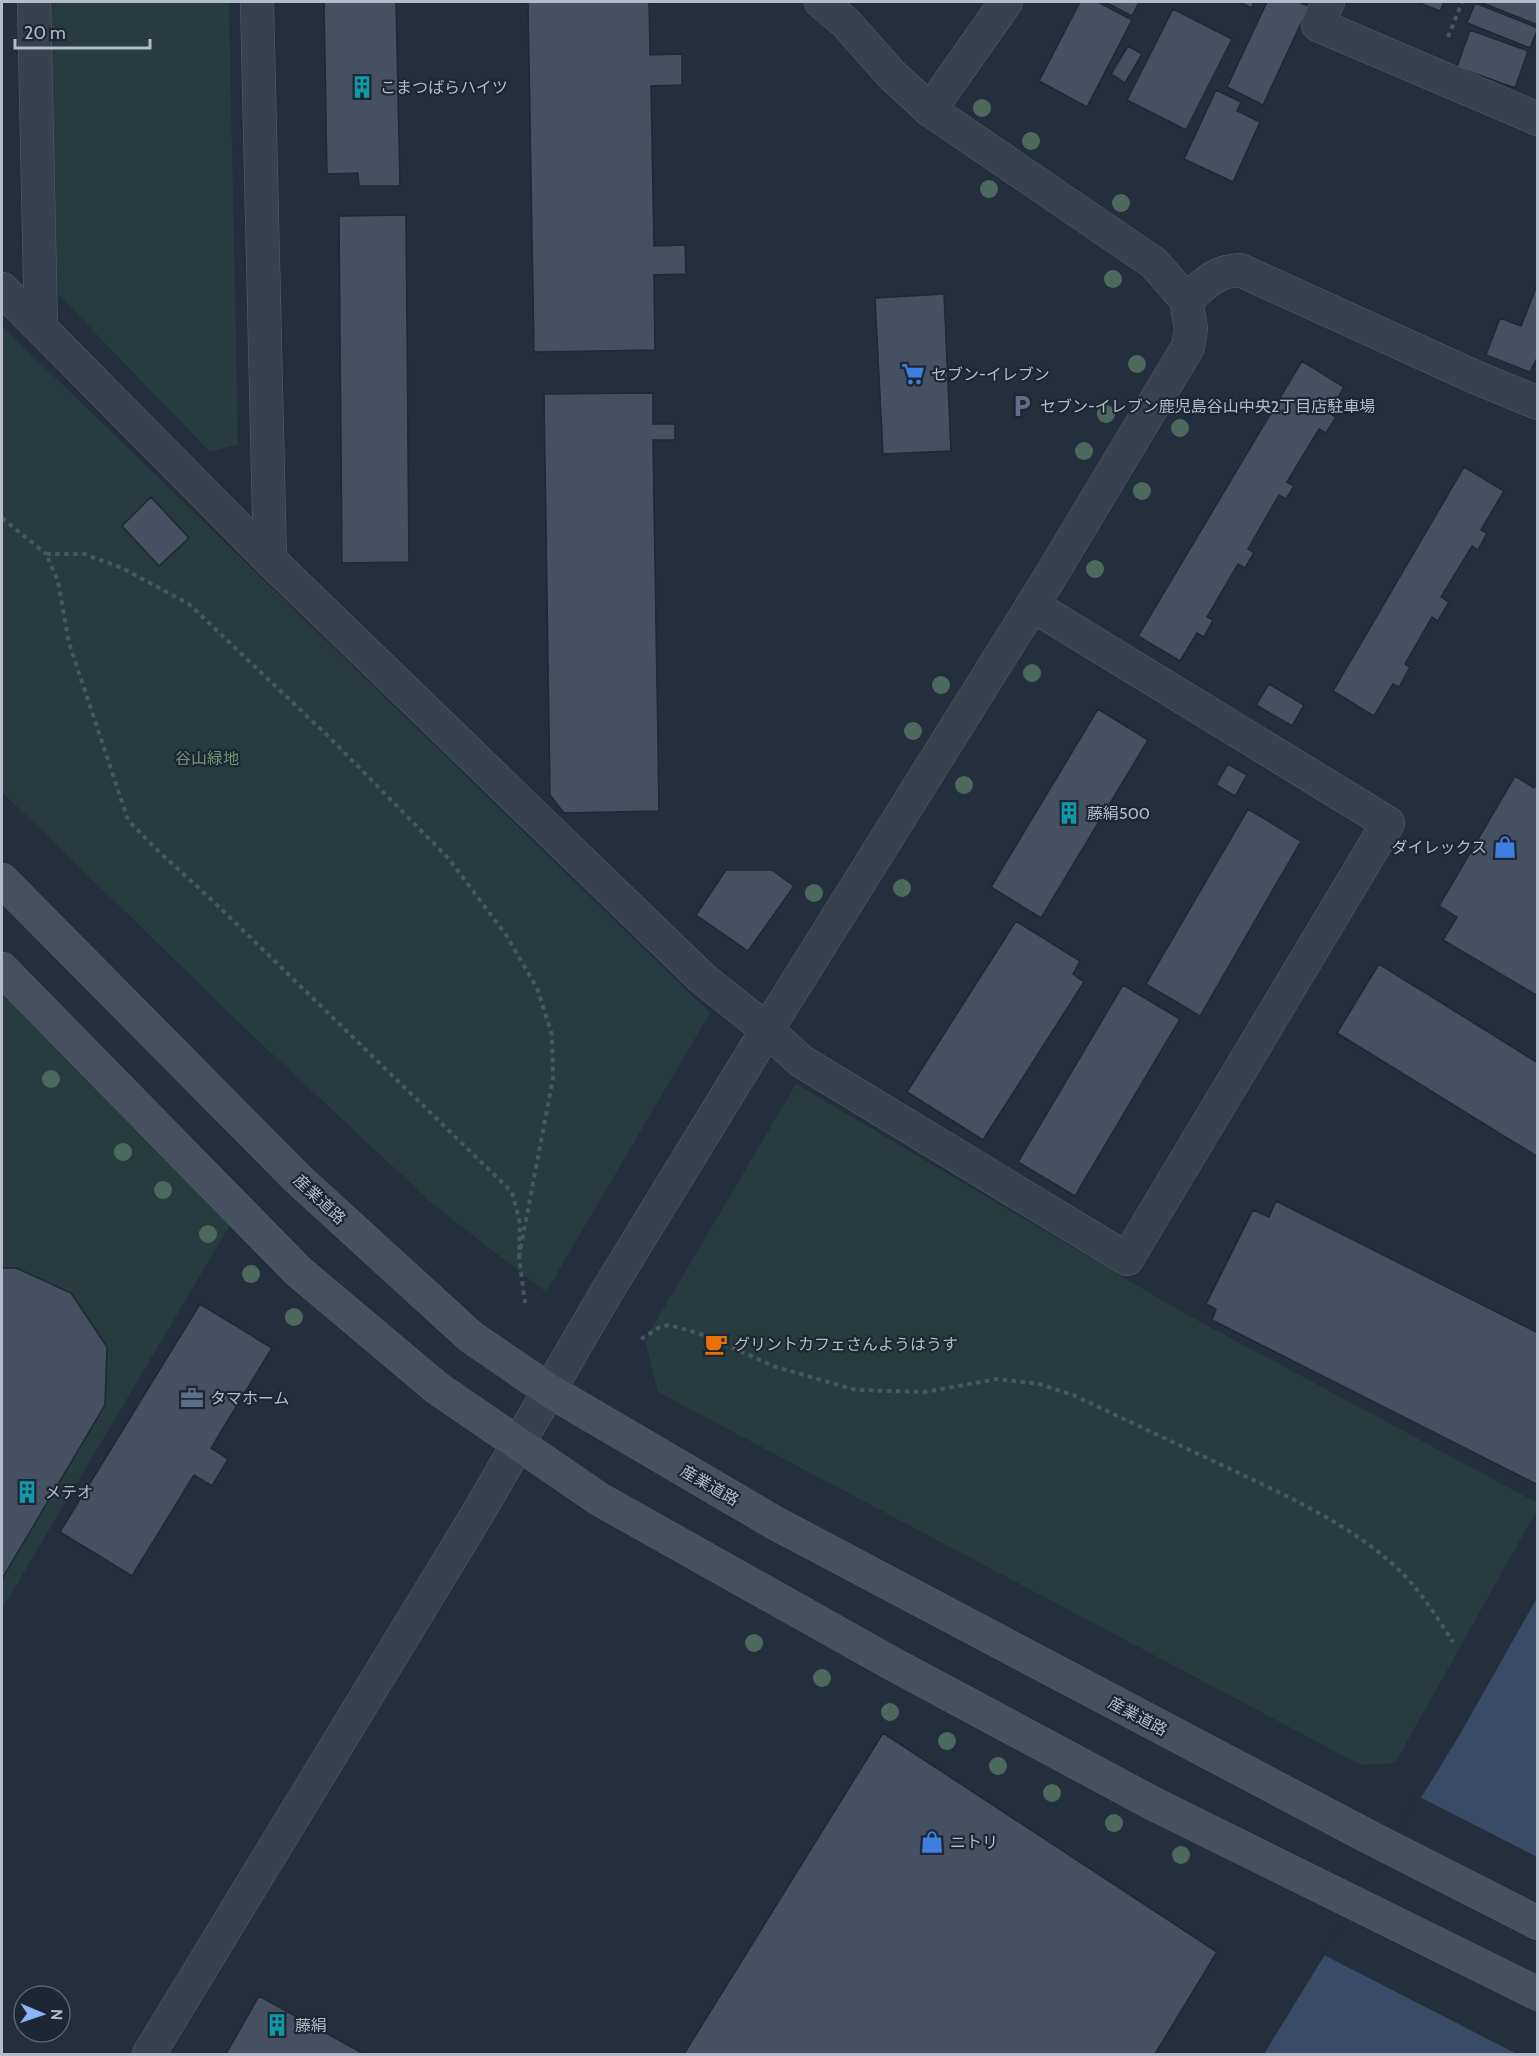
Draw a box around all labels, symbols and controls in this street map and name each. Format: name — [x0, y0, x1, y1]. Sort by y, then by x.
scale bar — [15, 12, 150, 50]
text: 20 m — [24, 22, 66, 44]
building icon: こまつばらハイツ — [349, 74, 375, 100]
place label: こまつばらハイツ — [380, 78, 508, 97]
supermarket icon: セブン-イレブン — [900, 361, 926, 387]
place label: セブン-イレブン — [931, 365, 1050, 384]
parking icon: セブン-イレブン鹿児島谷山中央2丁目店駐車場 — [1009, 393, 1035, 419]
place label: セブン-イレブン鹿児島谷山中央2丁目店駐車場 — [1040, 397, 1375, 416]
park label: 谷山緑地 — [175, 749, 239, 768]
building icon: 藤絹500 — [1056, 800, 1082, 826]
place label: 藤絹500 — [1087, 804, 1150, 823]
shop icon: ダイレックス — [1492, 834, 1518, 860]
place label: ダイレックス — [1391, 838, 1487, 857]
street label: 産業道路 — [290, 1171, 350, 1228]
cafe icon: グリントカフェさんようはうす — [703, 1331, 729, 1357]
place label: グリントカフェさんようはうす — [734, 1335, 958, 1354]
office icon: タマホーム — [179, 1385, 205, 1411]
place label: タマホーム — [210, 1389, 290, 1408]
street label: 産業道路 — [677, 1461, 742, 1510]
building icon: メテオ — [14, 1479, 40, 1505]
place label: メテオ — [45, 1483, 93, 1502]
street label: 産業道路 — [1105, 1693, 1170, 1740]
shop icon: ニトリ — [919, 1829, 945, 1855]
place label: ニトリ — [950, 1833, 998, 1852]
north arrow — [12, 1984, 72, 2044]
text: N — [47, 2009, 66, 2020]
building icon: 藤絹 — [264, 2012, 290, 2038]
place label: 藤絹 — [295, 2016, 327, 2035]

